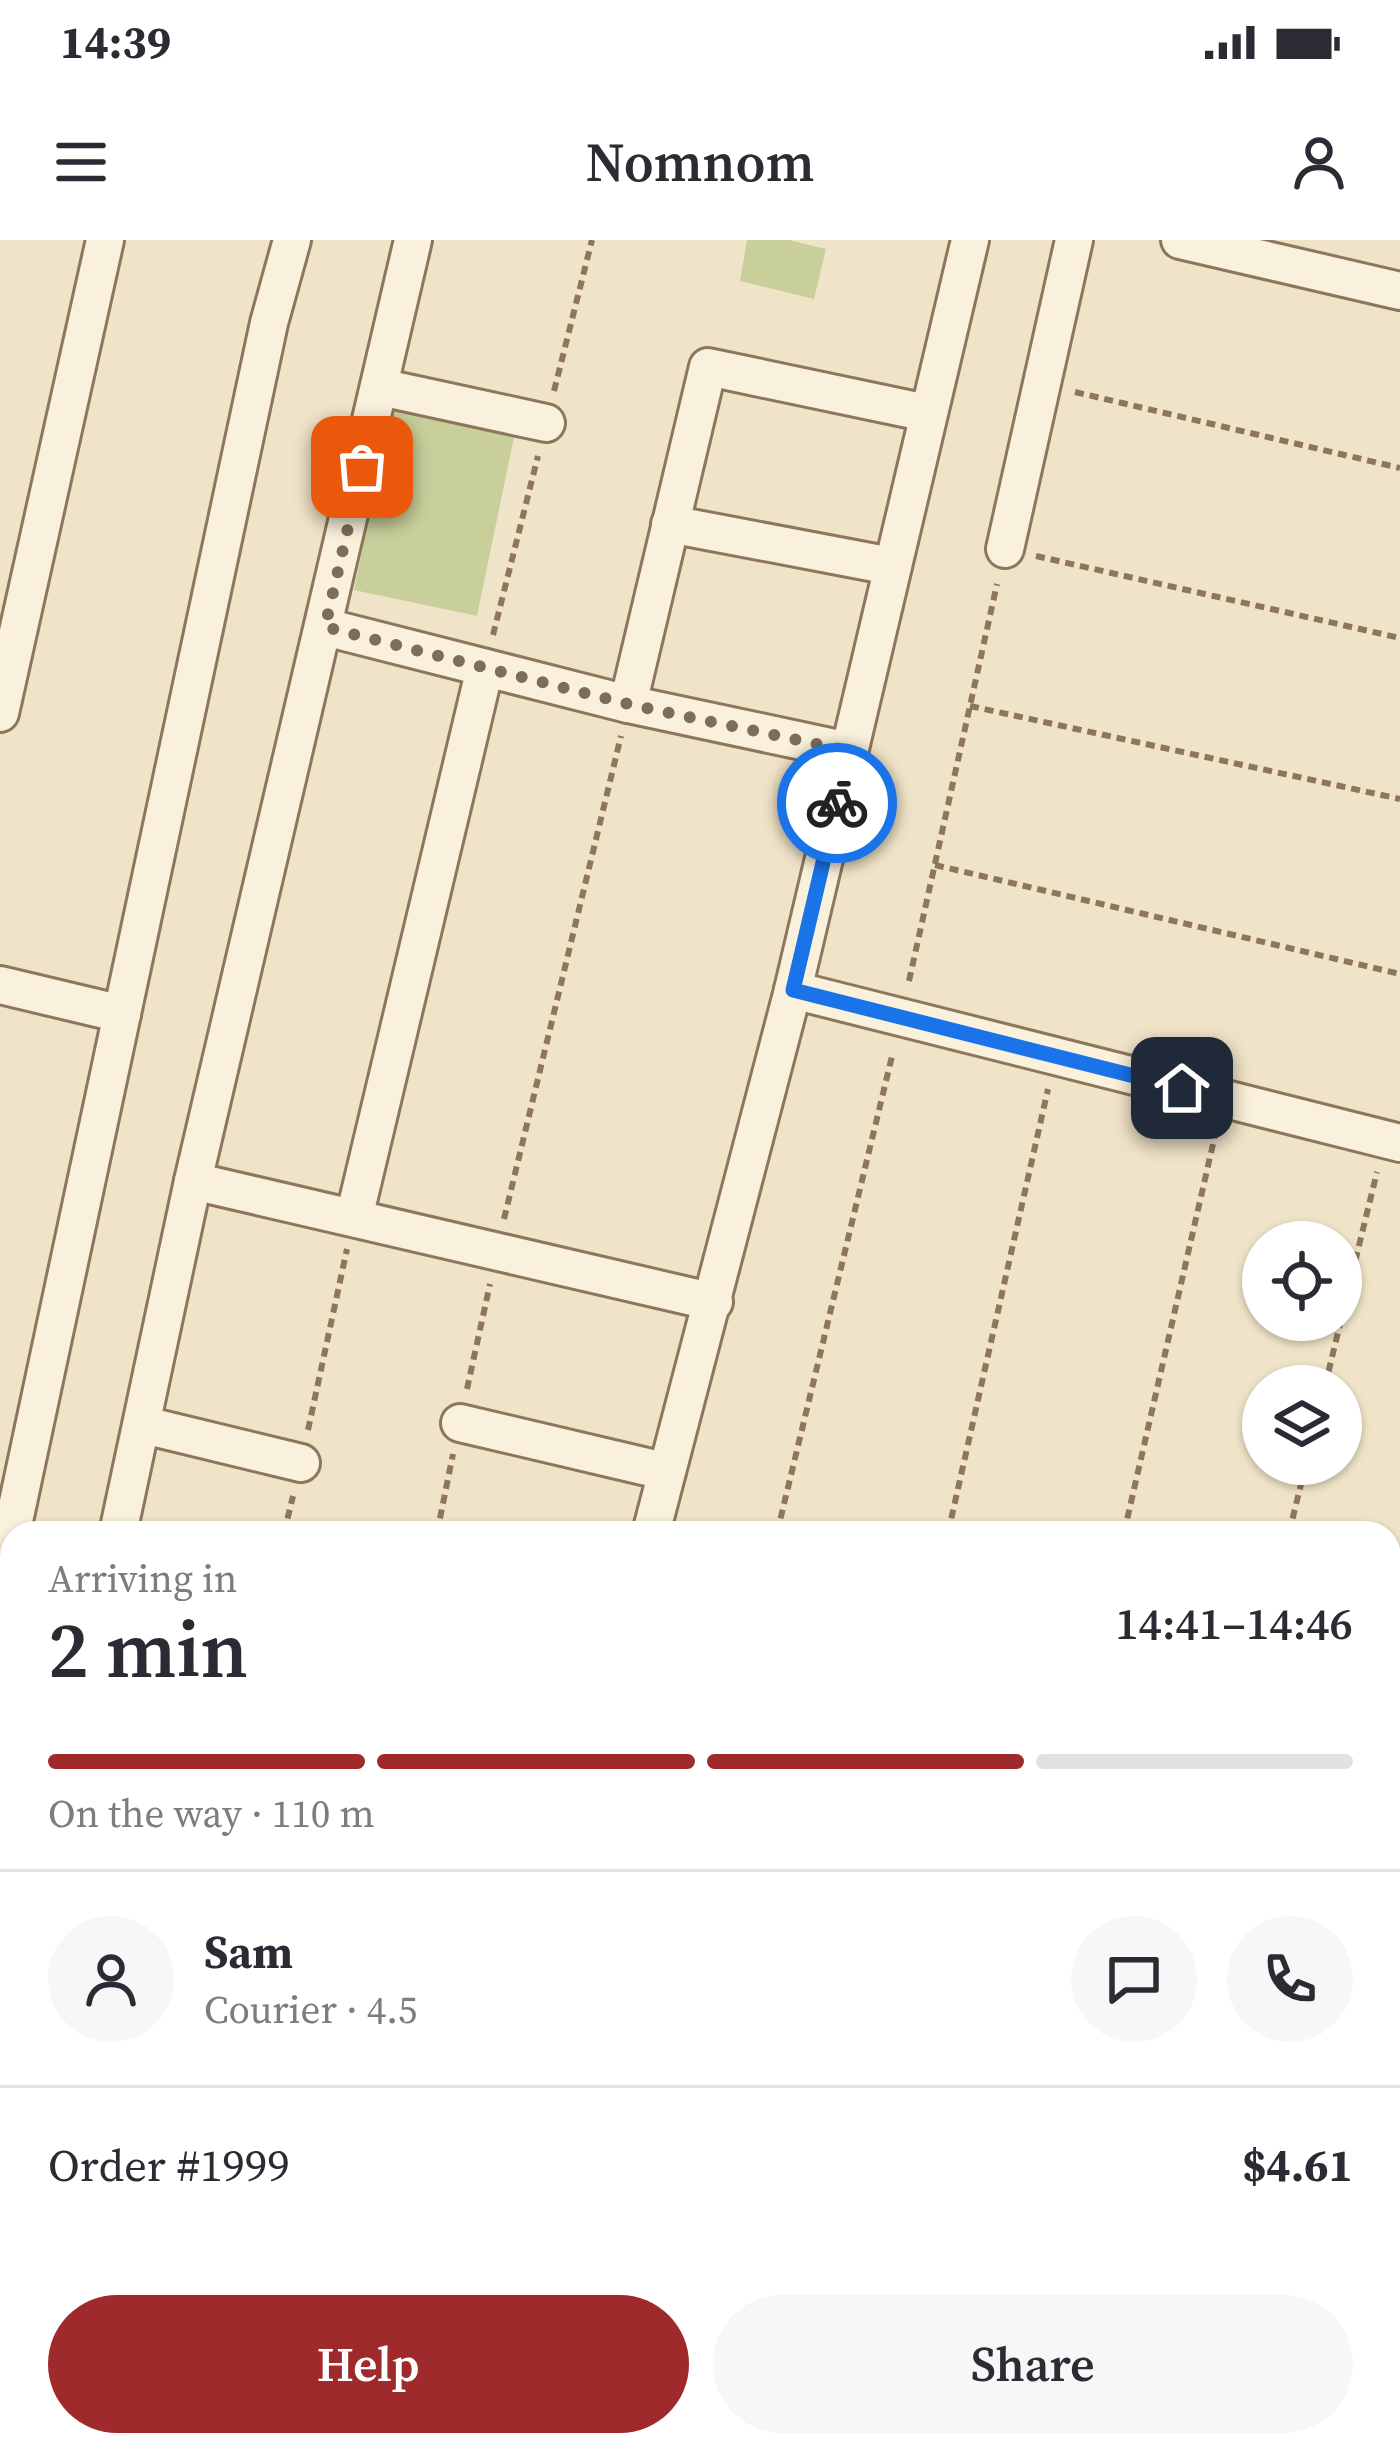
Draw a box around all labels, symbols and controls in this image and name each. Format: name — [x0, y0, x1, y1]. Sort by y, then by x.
text: 14:39 — [60, 11, 171, 73]
text: Nomnom — [586, 125, 815, 199]
icon: menu — [48, 129, 114, 195]
icon: person — [1286, 129, 1352, 195]
pin — [311, 416, 413, 518]
icon: bag — [329, 434, 395, 500]
courier — [777, 743, 897, 863]
icon: bike — [804, 770, 870, 836]
pin — [1131, 1037, 1233, 1139]
icon: home — [1149, 1055, 1215, 1121]
map controls — [1242, 1221, 1362, 1485]
button: locate — [1242, 1221, 1362, 1341]
button: layers — [1242, 1365, 1362, 1485]
text: Arriving in — [48, 1552, 237, 1605]
text: 14:41–14:46 — [1115, 1592, 1353, 1654]
text: 2 min — [48, 1596, 248, 1703]
text: On the way · 110 m — [48, 1787, 375, 1840]
button: person — [48, 1916, 174, 2042]
button: chat — [1071, 1916, 1197, 2042]
button: phone — [1227, 1916, 1353, 2042]
text: Sam — [204, 1921, 293, 1983]
text: Courier · 4.5 — [204, 1983, 417, 2036]
text: Order #1999 — [48, 2134, 290, 2196]
text: $4.61 — [1242, 2134, 1353, 2196]
button: Help — [48, 2295, 689, 2433]
button: Share — [713, 2295, 1353, 2433]

